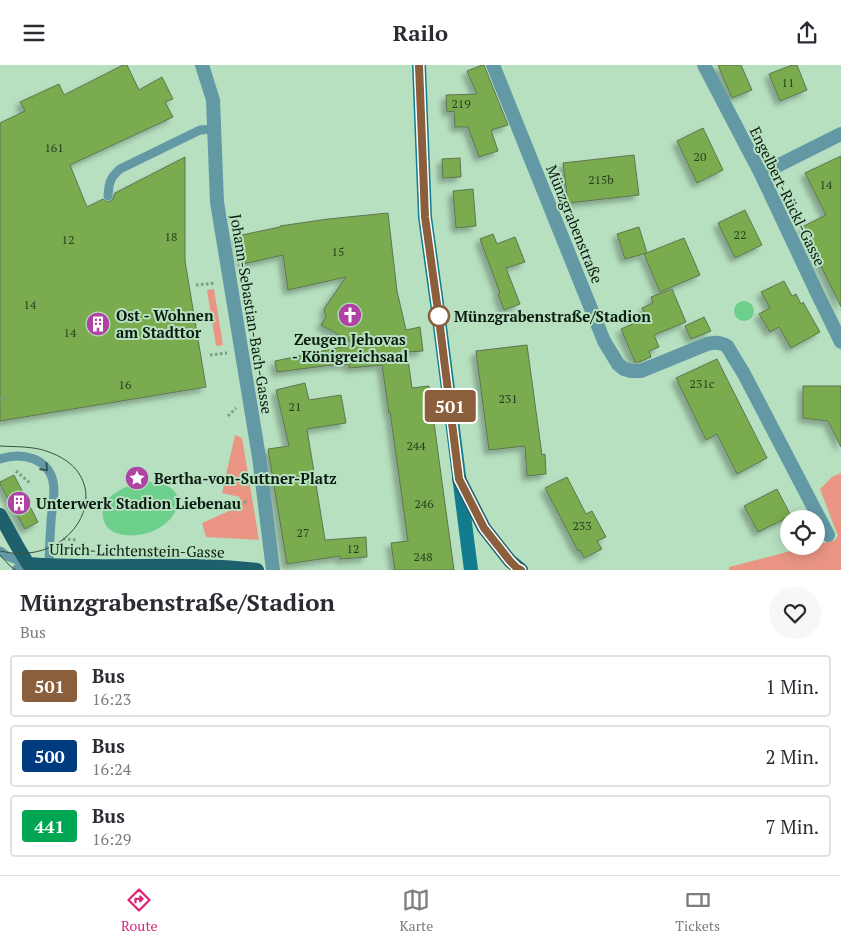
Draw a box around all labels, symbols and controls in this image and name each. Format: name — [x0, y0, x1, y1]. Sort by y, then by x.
text: Railo — [393, 18, 448, 47]
icon: menu — [20, 19, 48, 47]
icon: share — [793, 19, 821, 47]
house number: 11 — [782, 75, 794, 90]
house number: 219 — [451, 96, 471, 111]
street label: Engelbert-Rückl-Gasse — [746, 123, 830, 269]
house number: 161 — [44, 140, 64, 155]
house number: 20 — [694, 149, 706, 164]
street label: Münzgrabenstraße — [542, 162, 608, 286]
house number: 215b — [588, 172, 614, 187]
house number: 14 — [820, 177, 833, 192]
street label: Johann-Sebastian-Bach-Gasse — [226, 213, 278, 415]
house number: 22 — [734, 227, 746, 242]
house number: 18 — [165, 229, 177, 244]
house number: 12 — [62, 232, 74, 247]
house number: 15 — [332, 244, 344, 259]
house number: 14 — [24, 297, 37, 312]
church icon: Zeugen Jehovas - Königreichsaal — [337, 302, 363, 328]
place label: Ost - Wohnen am Stadttor — [116, 305, 214, 342]
marker: Münzgrabenstraße/Stadion — [428, 305, 450, 327]
place label: Münzgrabenstraße/Stadion — [454, 306, 651, 326]
building icon: Ost - Wohnen am Stadttor — [85, 311, 111, 337]
house number: 14 — [64, 325, 77, 340]
place label: Zeugen Jehovas - Königreichsaal — [292, 329, 408, 366]
house number: 231c — [690, 376, 715, 391]
house number: 16 — [119, 377, 132, 392]
line badge: 501 — [421, 390, 479, 422]
house number: 231 — [498, 391, 518, 406]
text: 501 — [435, 394, 465, 418]
house number: 21 — [289, 399, 301, 414]
house number: 244 — [406, 438, 426, 453]
one-way arrow — [39, 462, 48, 471]
place icon: Bertha-von-Suttner-Platz — [124, 465, 150, 491]
place label: Bertha-von-Suttner-Platz — [154, 468, 337, 488]
building icon: Unterwerk Stadion Liebenau — [6, 490, 32, 516]
place label: Unterwerk Stadion Liebenau — [36, 493, 242, 513]
house number: 246 — [414, 496, 434, 511]
map controls — [780, 510, 825, 555]
button: locate — [780, 510, 825, 555]
house number: 233 — [572, 518, 592, 533]
house number: 27 — [297, 525, 309, 540]
street label: Ulrich-Lichtenstein-Gasse — [49, 538, 225, 562]
house number: 12 — [347, 541, 359, 556]
house number: 248 — [413, 549, 433, 564]
text: Münzgrabenstraße/Stadion — [20, 586, 335, 618]
button: heart — [769, 587, 821, 639]
text: Bus — [20, 621, 46, 643]
text: Bus — [92, 663, 125, 688]
text: 501 — [34, 674, 65, 698]
text: 1 Min. — [765, 674, 819, 699]
text: 16:23 — [92, 688, 131, 710]
text: Bus — [92, 733, 125, 758]
text: 500 — [34, 744, 65, 768]
text: 2 Min. — [765, 744, 819, 769]
text: 16:24 — [92, 758, 131, 780]
text: Bus — [92, 803, 125, 828]
text: 441 — [34, 814, 65, 838]
text: 7 Min. — [765, 814, 819, 839]
text: 16:29 — [92, 828, 131, 850]
tab: Route — [121, 886, 158, 935]
tab: Karte — [400, 886, 433, 935]
tab: Tickets — [675, 886, 720, 935]

